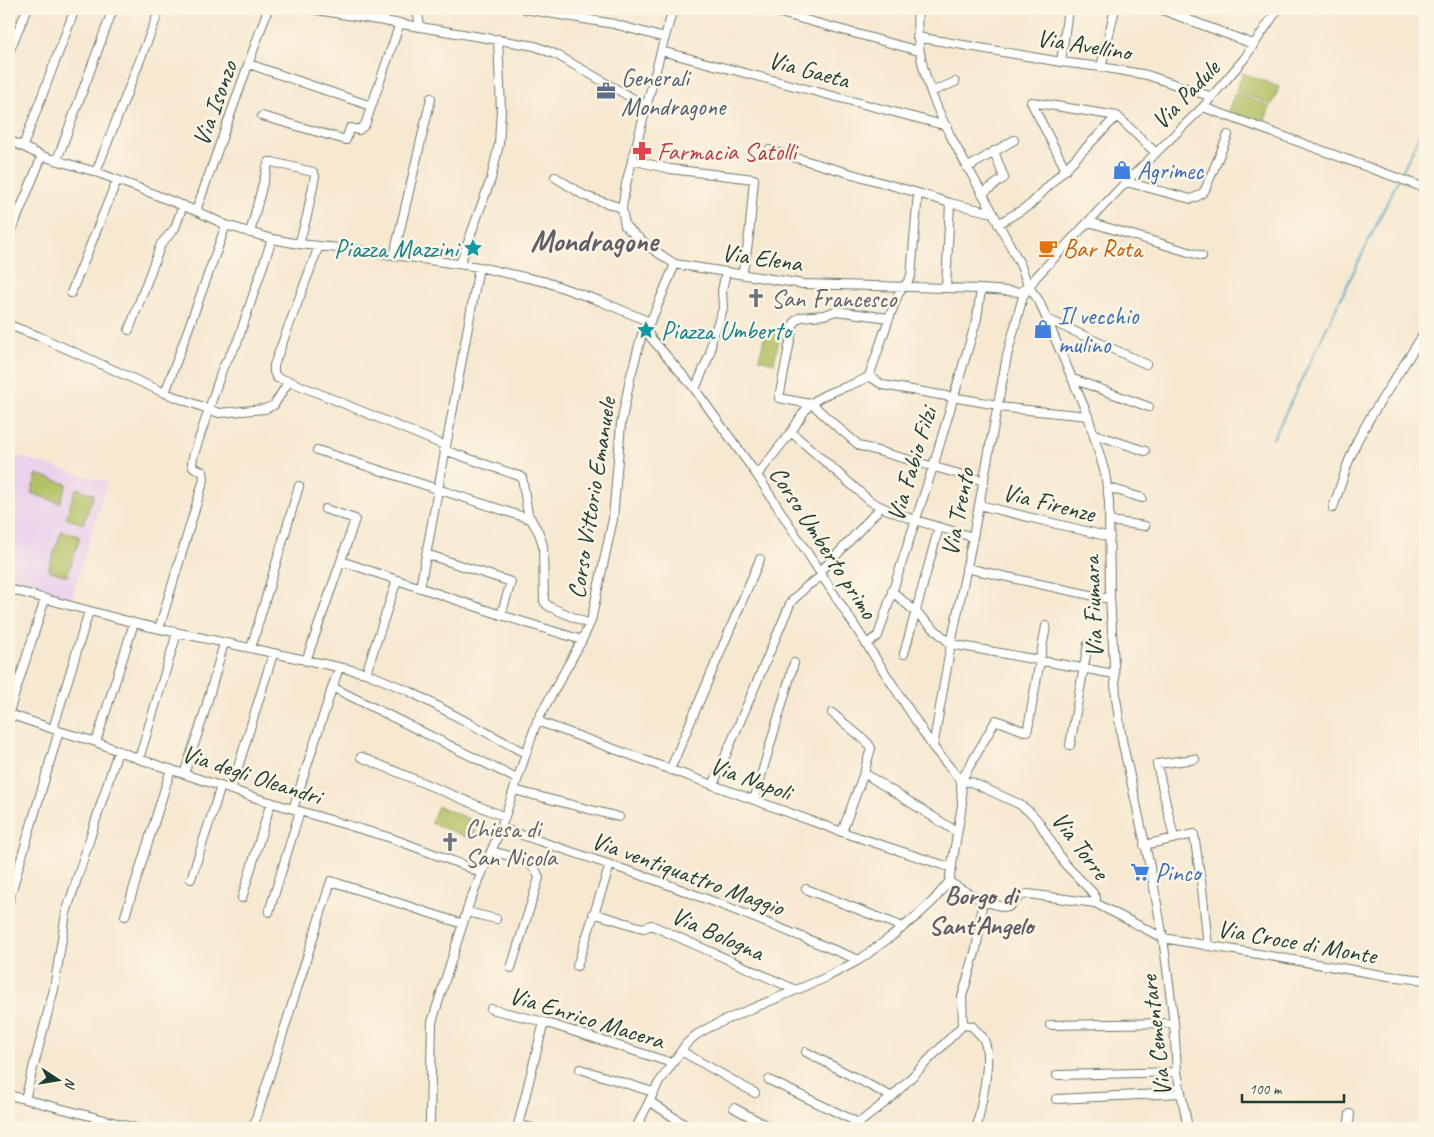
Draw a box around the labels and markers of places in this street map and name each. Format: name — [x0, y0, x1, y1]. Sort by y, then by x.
place label: Generali Mondragone — [621, 62, 727, 123]
office icon: Generali Mondragone — [595, 80, 617, 102]
place label: Farmacia Satolli — [657, 136, 800, 168]
pharmacy icon: Farmacia Satolli — [631, 140, 653, 162]
place label: Agrimec — [1137, 155, 1204, 187]
shop icon: Agrimec — [1111, 159, 1133, 181]
place label: Piazza Mazzini — [334, 233, 461, 265]
place label: Bar Rota — [1063, 233, 1145, 265]
place icon: Piazza Mazzini — [462, 237, 484, 259]
cafe icon: Bar Rota — [1037, 237, 1059, 259]
place label: San Francesco — [771, 283, 897, 315]
church icon: San Francesco — [745, 287, 767, 309]
place label: Il vecchio mulino — [1058, 300, 1139, 361]
place label: Piazza Umberto — [661, 315, 794, 347]
shop icon: Il vecchio mulino — [1032, 318, 1054, 340]
place icon: Piazza Umberto — [635, 319, 657, 341]
place label: Chiesa di San Nicola — [465, 813, 559, 874]
church icon: Chiesa di San Nicola — [439, 831, 461, 853]
place label: Pinco — [1155, 857, 1204, 889]
supermarket icon: Pinco — [1129, 861, 1151, 883]

